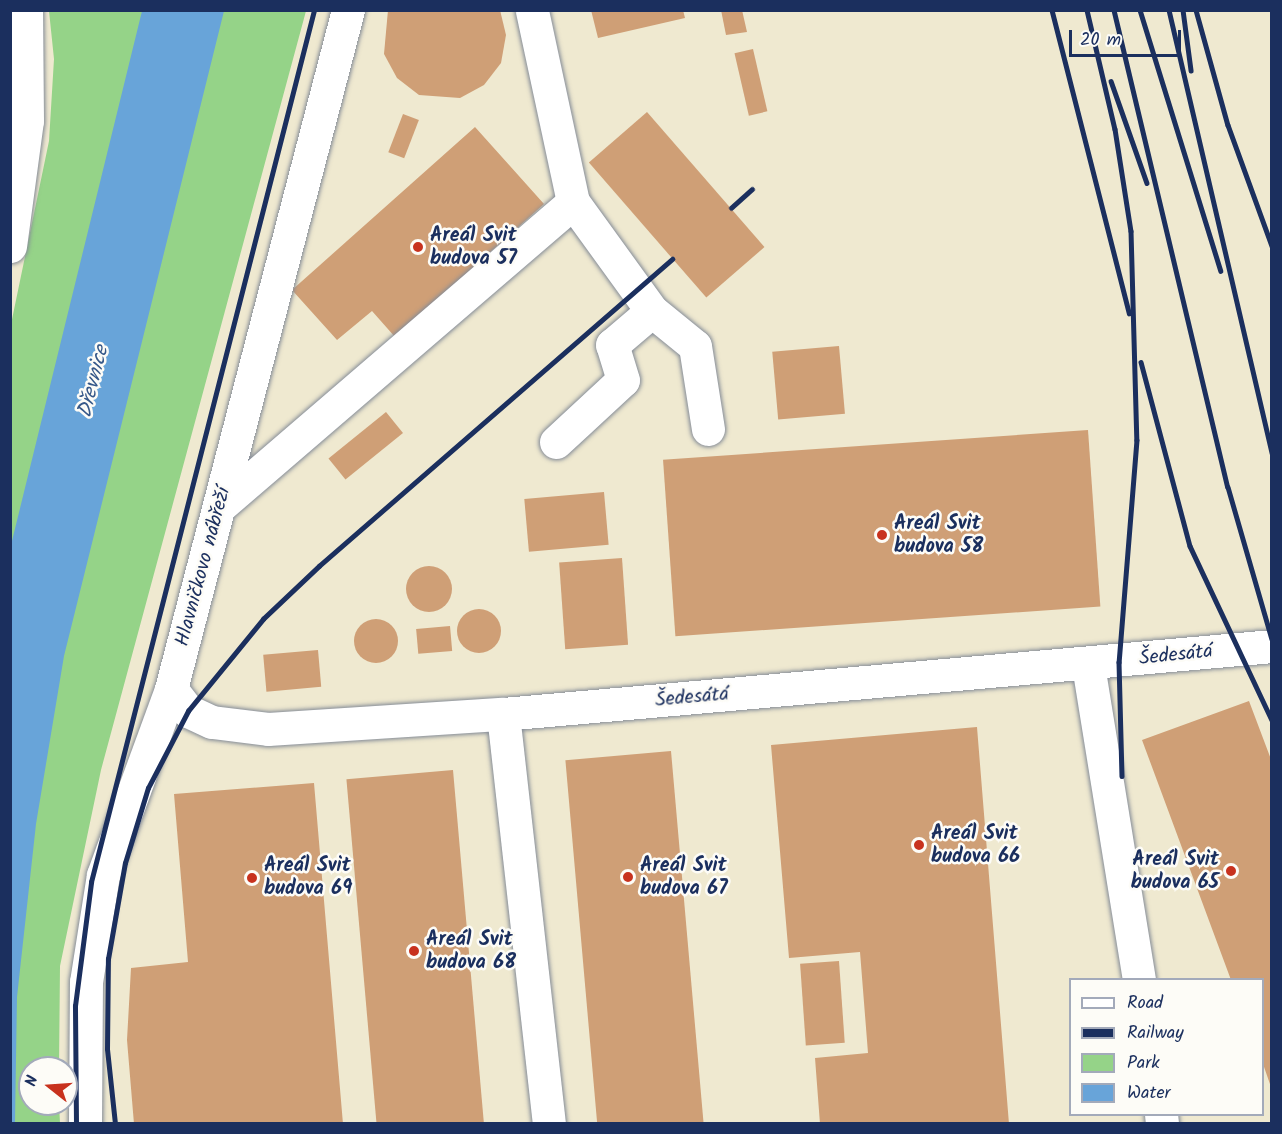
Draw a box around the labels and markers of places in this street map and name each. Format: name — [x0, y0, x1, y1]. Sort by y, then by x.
place label: Areál Svit budova 57 — [430, 224, 517, 271]
marker: Areál Svit budova 57 — [411, 240, 425, 254]
place label: Areál Svit budova 58 — [894, 512, 983, 559]
marker: Areál Svit budova 58 — [875, 528, 889, 542]
place label: Areál Svit budova 66 — [931, 822, 1020, 869]
marker: Areál Svit budova 66 — [912, 838, 926, 852]
place label: Areál Svit budova 65 — [1131, 848, 1219, 895]
place label: Areál Svit budova 67 — [640, 854, 728, 901]
place label: Areál Svit budova 69 — [264, 855, 352, 902]
marker: Areál Svit budova 65 — [1224, 864, 1238, 878]
marker: Areál Svit budova 67 — [621, 870, 635, 884]
marker: Areál Svit budova 69 — [245, 871, 259, 885]
place label: Areál Svit budova 68 — [426, 928, 516, 975]
marker: Areál Svit budova 68 — [407, 944, 421, 958]

